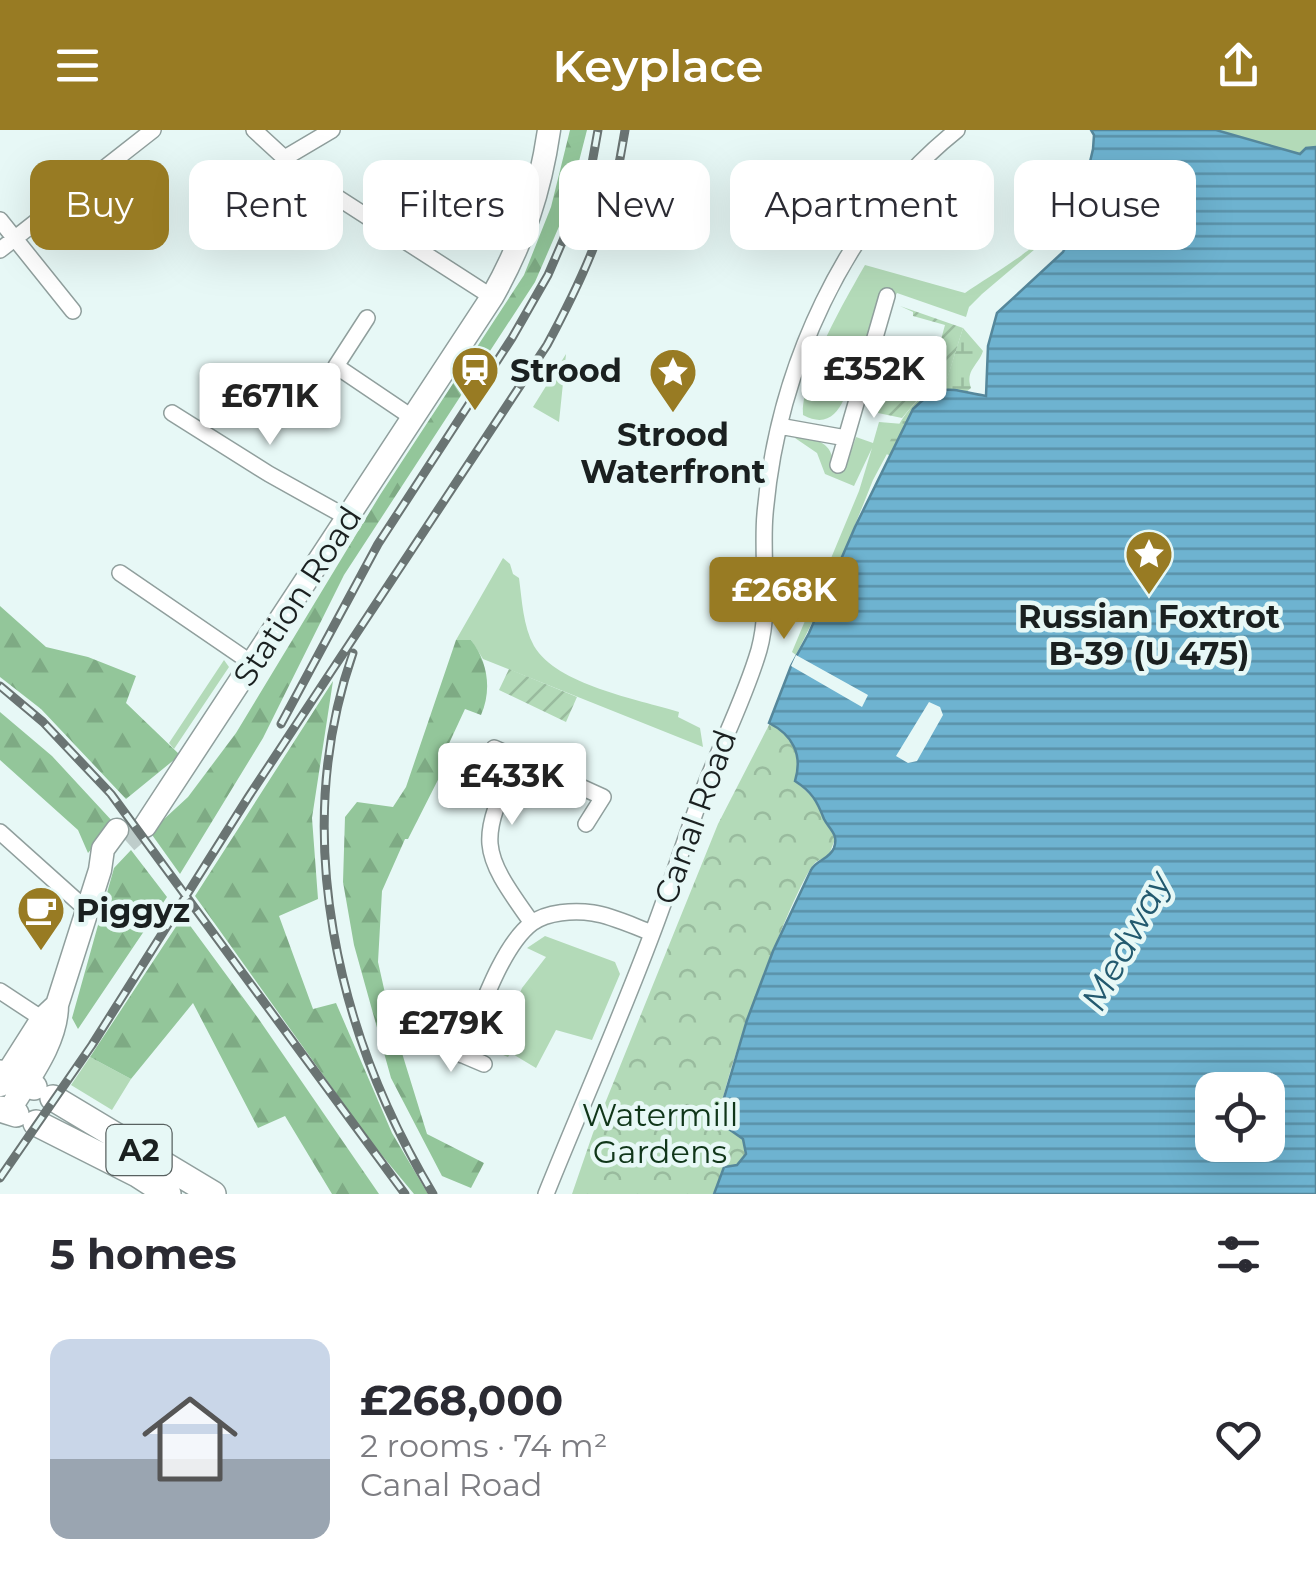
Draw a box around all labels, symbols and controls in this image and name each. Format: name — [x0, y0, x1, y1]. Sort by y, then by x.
icon: menu — [50, 38, 105, 93]
text: Keyplace — [553, 38, 763, 93]
icon: share — [1211, 38, 1266, 93]
chip: Buy — [30, 160, 169, 250]
chip: Rent — [189, 160, 343, 250]
chip: Filters — [363, 160, 539, 250]
chip: New — [559, 160, 710, 250]
chip: Apartment — [730, 160, 994, 250]
chip: House — [1014, 160, 1196, 250]
pin: £352K — [804, 336, 944, 421]
station icon: Strood — [449, 344, 501, 412]
place icon: Strood Waterfront — [647, 346, 699, 414]
text: £352K — [823, 349, 925, 388]
place label: Strood — [510, 351, 622, 390]
pin: £671K — [200, 363, 340, 448]
text: £671K — [222, 376, 318, 415]
place label: Strood Waterfront — [580, 415, 766, 491]
street label: Station Road — [224, 499, 370, 693]
place icon: Russian Foxtrot B-39 (U 475) — [1123, 528, 1175, 596]
pin: £268K — [714, 557, 854, 642]
text: £268K — [731, 570, 837, 609]
place label: Russian Foxtrot B-39 (U 475) — [1018, 597, 1280, 673]
street label: Canal Road — [645, 725, 745, 909]
pin: £433K — [442, 743, 582, 828]
text: £433K — [460, 756, 564, 795]
water label: Medway — [1072, 862, 1181, 1018]
cafe icon: Piggyz — [15, 884, 67, 952]
place label: Piggyz — [76, 891, 190, 930]
pin: £279K — [381, 990, 521, 1075]
text: £279K — [399, 1003, 503, 1042]
map controls — [1195, 1072, 1285, 1162]
button: locate — [1195, 1072, 1285, 1162]
park label: Watermill Gardens — [582, 1095, 738, 1171]
road number: A2 — [106, 1125, 172, 1175]
icon: filters — [1211, 1227, 1266, 1282]
text: 5 homes — [50, 1228, 237, 1280]
text: £268,000 — [360, 1374, 563, 1426]
icon: home — [130, 1379, 250, 1499]
icon: heart — [1211, 1412, 1266, 1467]
text: 2 rooms · 74 m² — [360, 1426, 608, 1465]
text: Canal Road — [360, 1465, 543, 1504]

